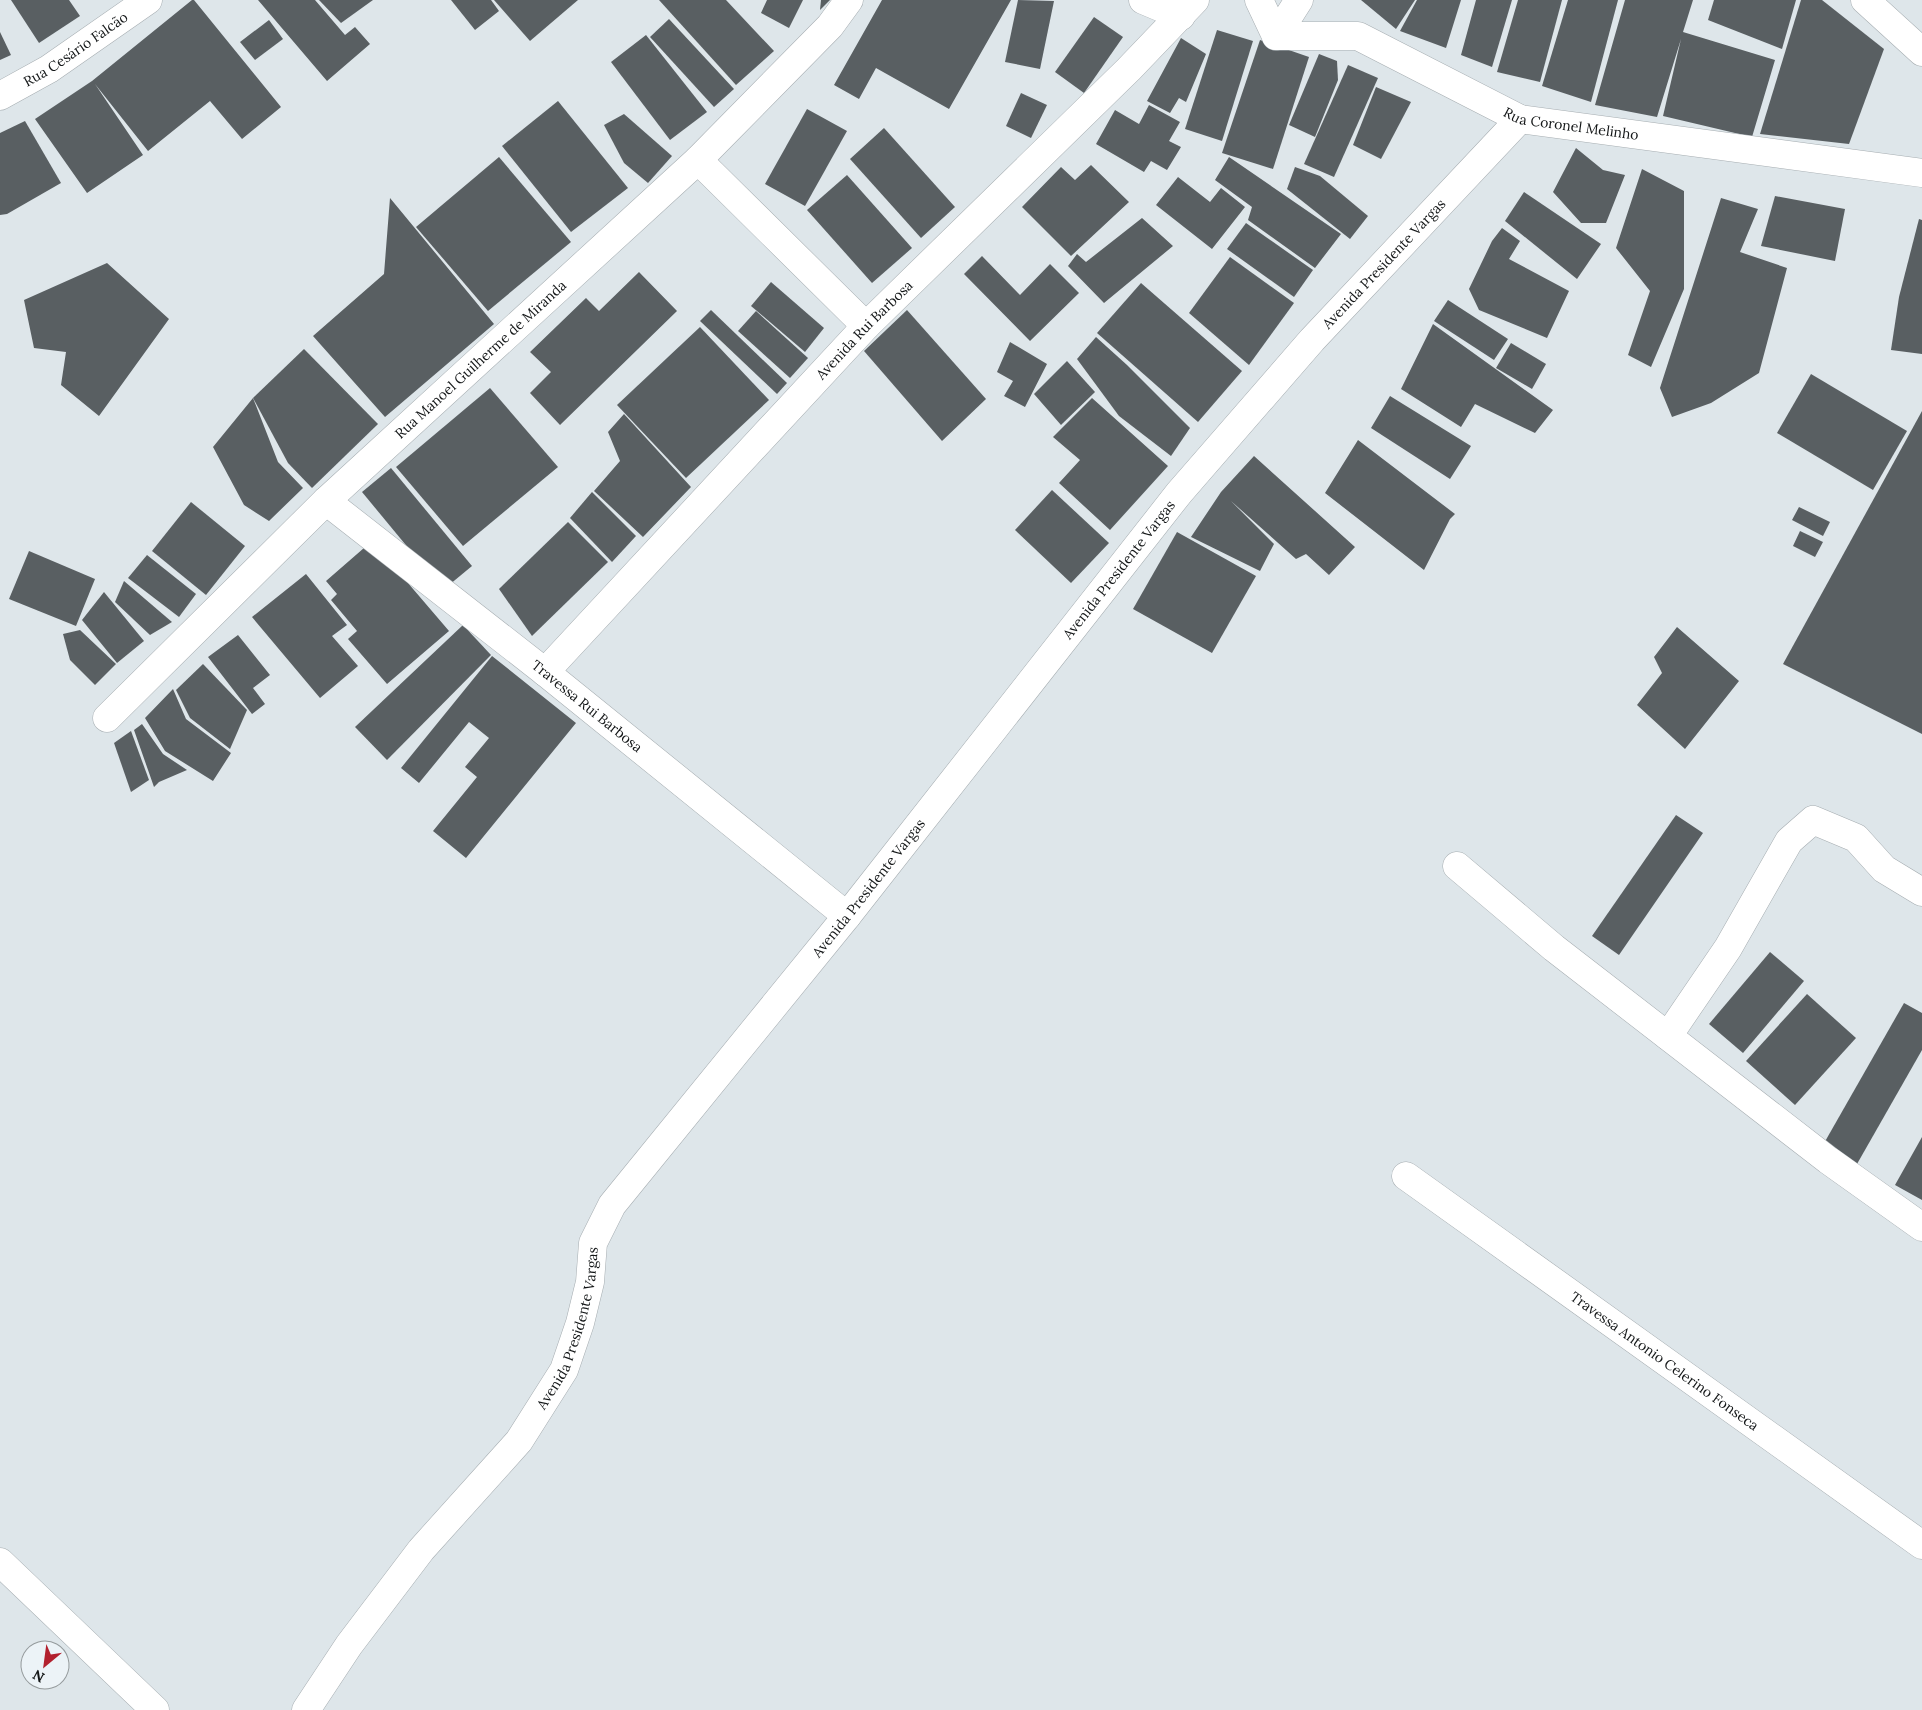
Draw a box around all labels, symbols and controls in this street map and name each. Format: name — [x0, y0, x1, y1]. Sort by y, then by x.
street label: Rua Cesário Falcão — [20, 8, 131, 90]
street label: Rua Coronel Melinho — [1500, 103, 1640, 144]
street label: Avenida Presidente Vargas — [1318, 195, 1449, 333]
street label: Rua Manoel Guilherme de Miranda — [391, 276, 570, 442]
street label: Avenida Rui Barbosa — [811, 276, 917, 384]
street label: Avenida Presidente Vargas — [1058, 497, 1179, 644]
street label: Travessa Rui Barbosa — [528, 656, 646, 756]
street label: Avenida Presidente Vargas — [807, 815, 929, 962]
street label: Avenida Presidente Vargas — [532, 1246, 602, 1413]
street label: Travessa Antonio Celerino Fonseca — [1567, 1288, 1762, 1434]
north arrow — [20, 1640, 70, 1690]
text: N — [29, 1666, 48, 1687]

